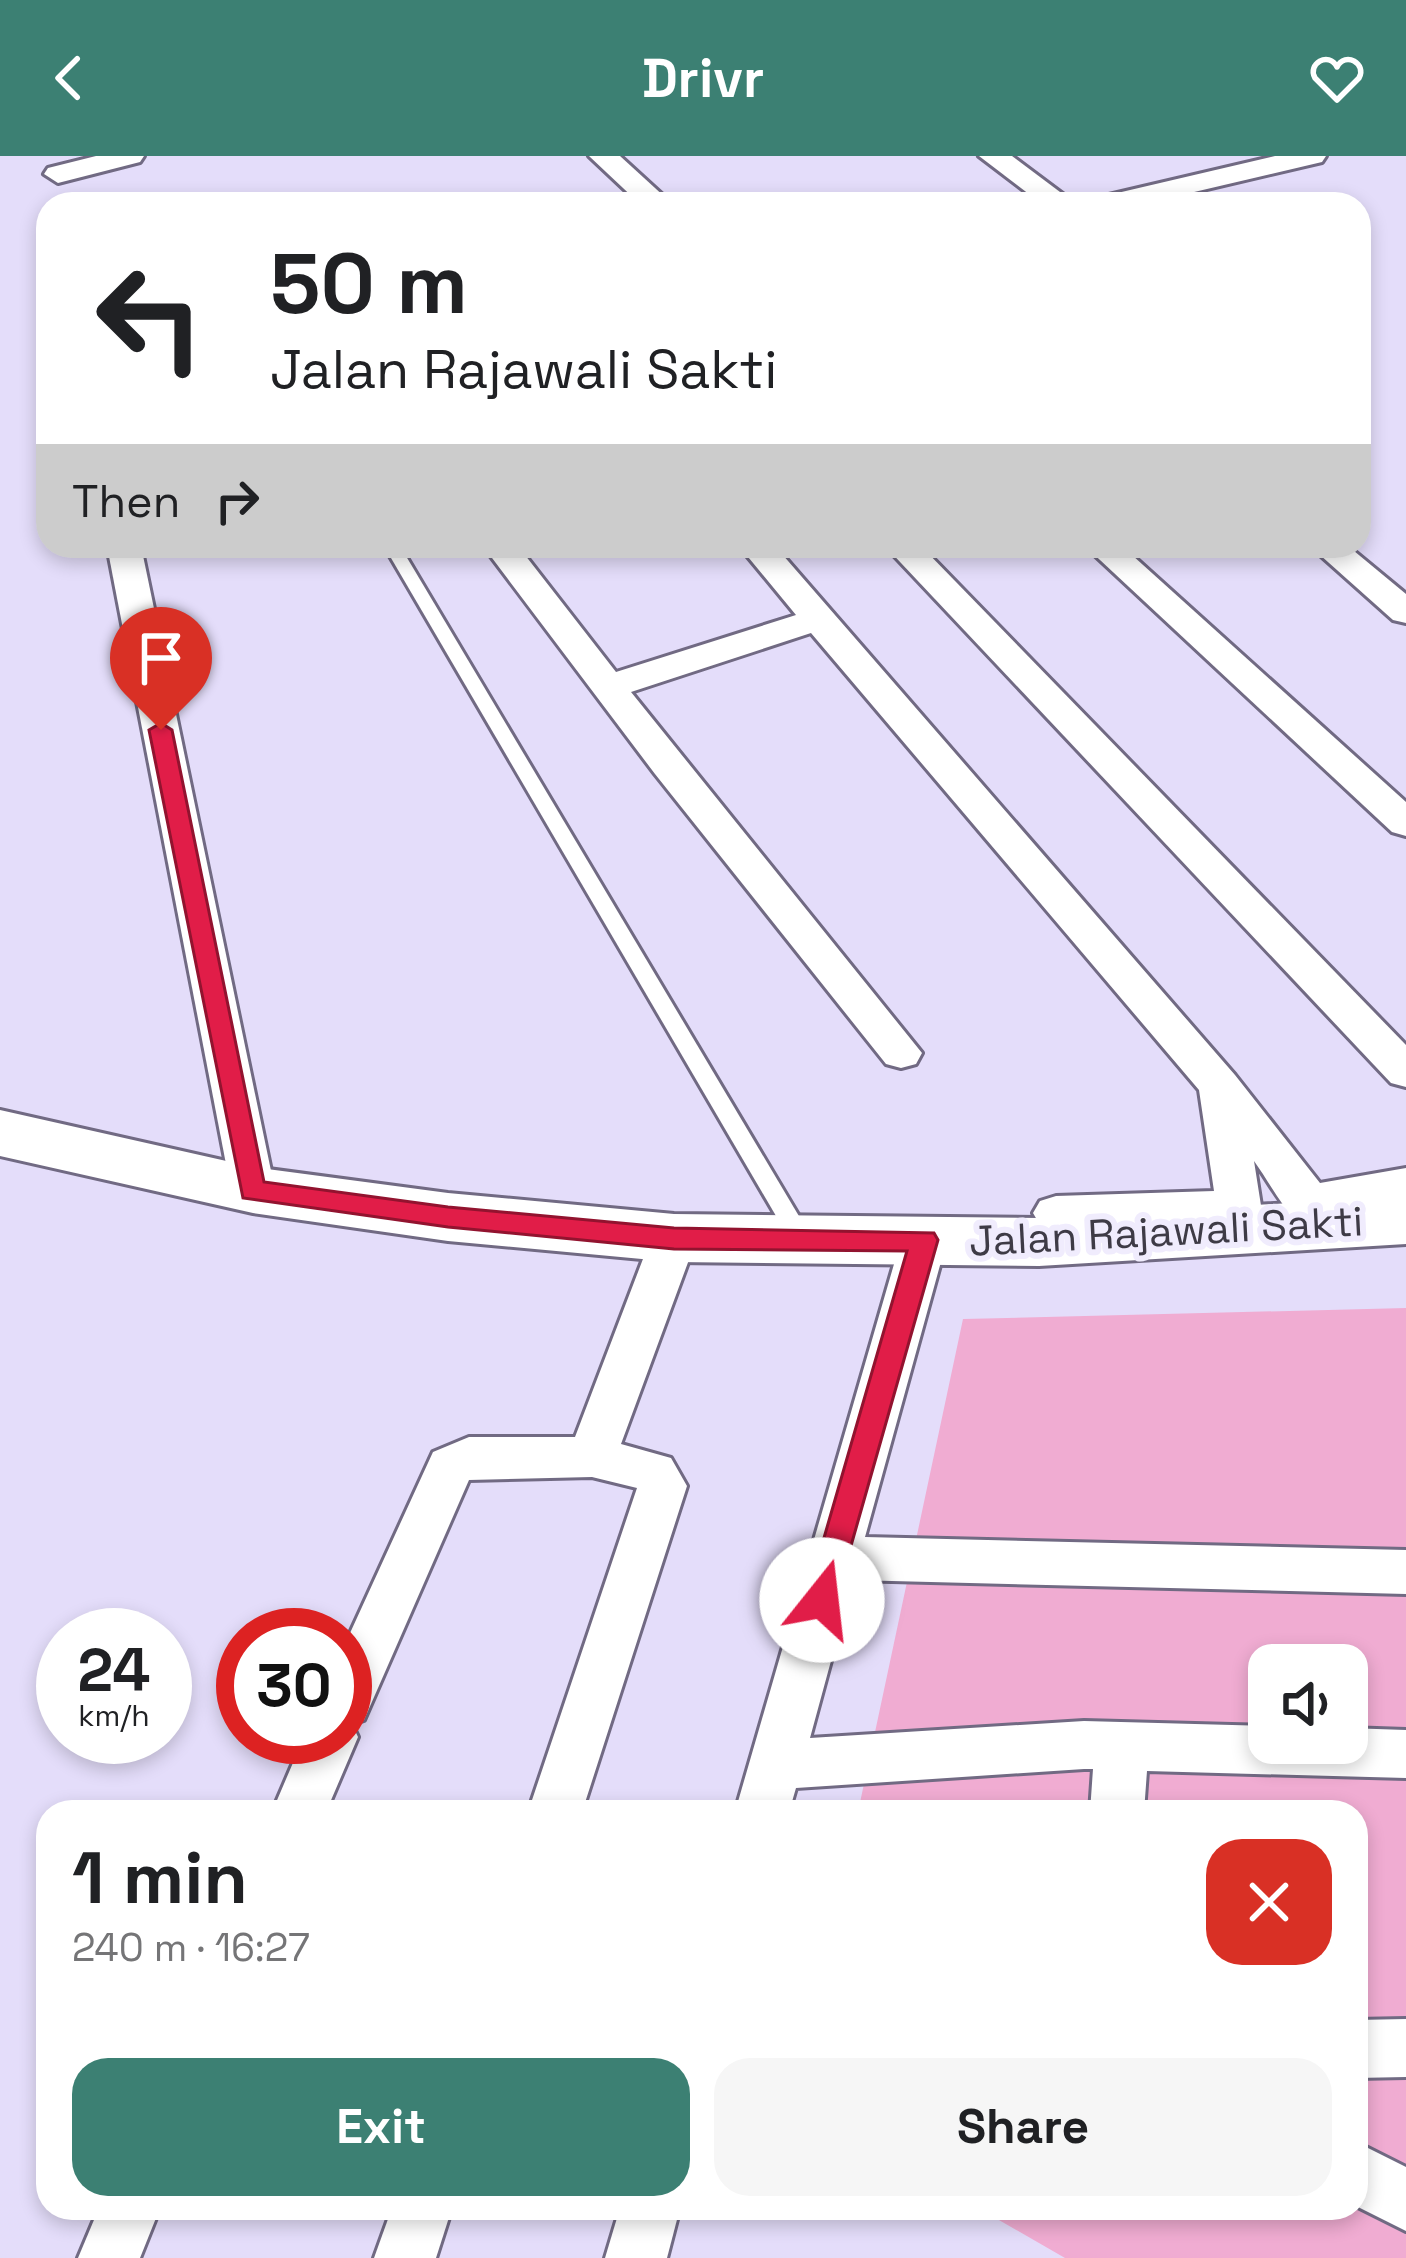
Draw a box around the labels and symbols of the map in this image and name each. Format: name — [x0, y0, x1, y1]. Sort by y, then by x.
pin — [110, 607, 212, 730]
street label: Jalan Rajawali Sakti — [968, 1194, 1364, 1268]
position arrow — [759, 1537, 885, 1663]
speed limit sign: 30 — [216, 1608, 372, 1764]

